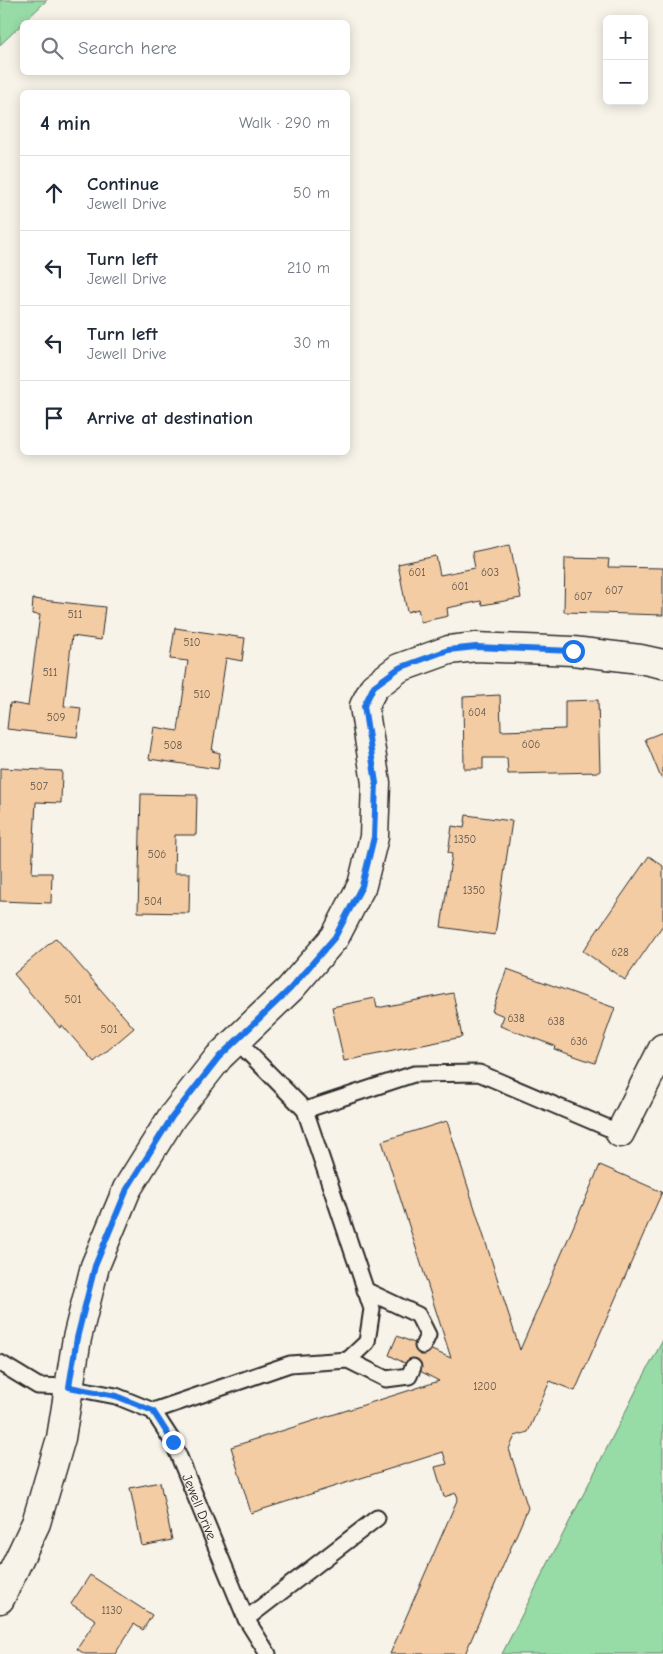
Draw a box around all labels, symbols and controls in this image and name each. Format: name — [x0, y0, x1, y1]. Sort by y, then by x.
map controls — [603, 15, 648, 105]
button: + — [603, 15, 648, 60]
search box — [20, 20, 350, 75]
icon: search — [38, 34, 66, 62]
text: Search here — [78, 37, 177, 59]
button: − — [603, 60, 648, 105]
text: 4 min — [40, 111, 91, 135]
text: Walk · 290 m — [239, 114, 330, 132]
text: Continue — [87, 173, 159, 195]
icon: ahead — [40, 179, 68, 207]
text: 50 m — [293, 184, 330, 202]
text: Jewell Drive — [87, 195, 166, 213]
text: Turn left — [87, 248, 158, 270]
icon: left — [40, 254, 68, 282]
text: 210 m — [287, 259, 330, 277]
text: Jewell Drive — [87, 270, 166, 288]
text: Turn left — [87, 323, 158, 345]
icon: left — [40, 329, 68, 357]
text: 30 m — [294, 334, 330, 352]
text: Jewell Drive — [87, 345, 166, 363]
icon: arrive — [40, 404, 68, 432]
text: Arrive at destination — [87, 407, 253, 429]
house number: 601 — [408, 566, 426, 579]
house number: 603 — [481, 566, 499, 579]
house number: 601 — [451, 580, 469, 593]
house number: 607 — [605, 584, 623, 597]
house number: 607 — [574, 590, 592, 603]
house number: 511 — [68, 608, 82, 621]
house number: 510 — [183, 636, 201, 649]
route start — [562, 640, 585, 663]
house number: 511 — [43, 666, 57, 679]
house number: 510 — [193, 688, 211, 701]
house number: 604 — [468, 706, 486, 719]
house number: 509 — [47, 711, 65, 724]
house number: 606 — [522, 738, 540, 751]
house number: 508 — [164, 739, 182, 752]
house number: 507 — [30, 780, 48, 793]
house number: 1350 — [454, 833, 476, 846]
house number: 506 — [148, 848, 166, 861]
house number: 1350 — [463, 884, 485, 897]
house number: 504 — [144, 895, 162, 908]
house number: 628 — [611, 946, 629, 959]
house number: 501 — [64, 993, 82, 1006]
house number: 638 — [507, 1012, 525, 1025]
house number: 638 — [547, 1015, 565, 1028]
house number: 501 — [100, 1023, 118, 1036]
house number: 636 — [570, 1035, 588, 1048]
house number: 1200 — [473, 1380, 497, 1393]
route end — [162, 1431, 185, 1454]
street label: Jewell Drive — [179, 1471, 221, 1542]
house number: 1130 — [102, 1604, 122, 1617]

